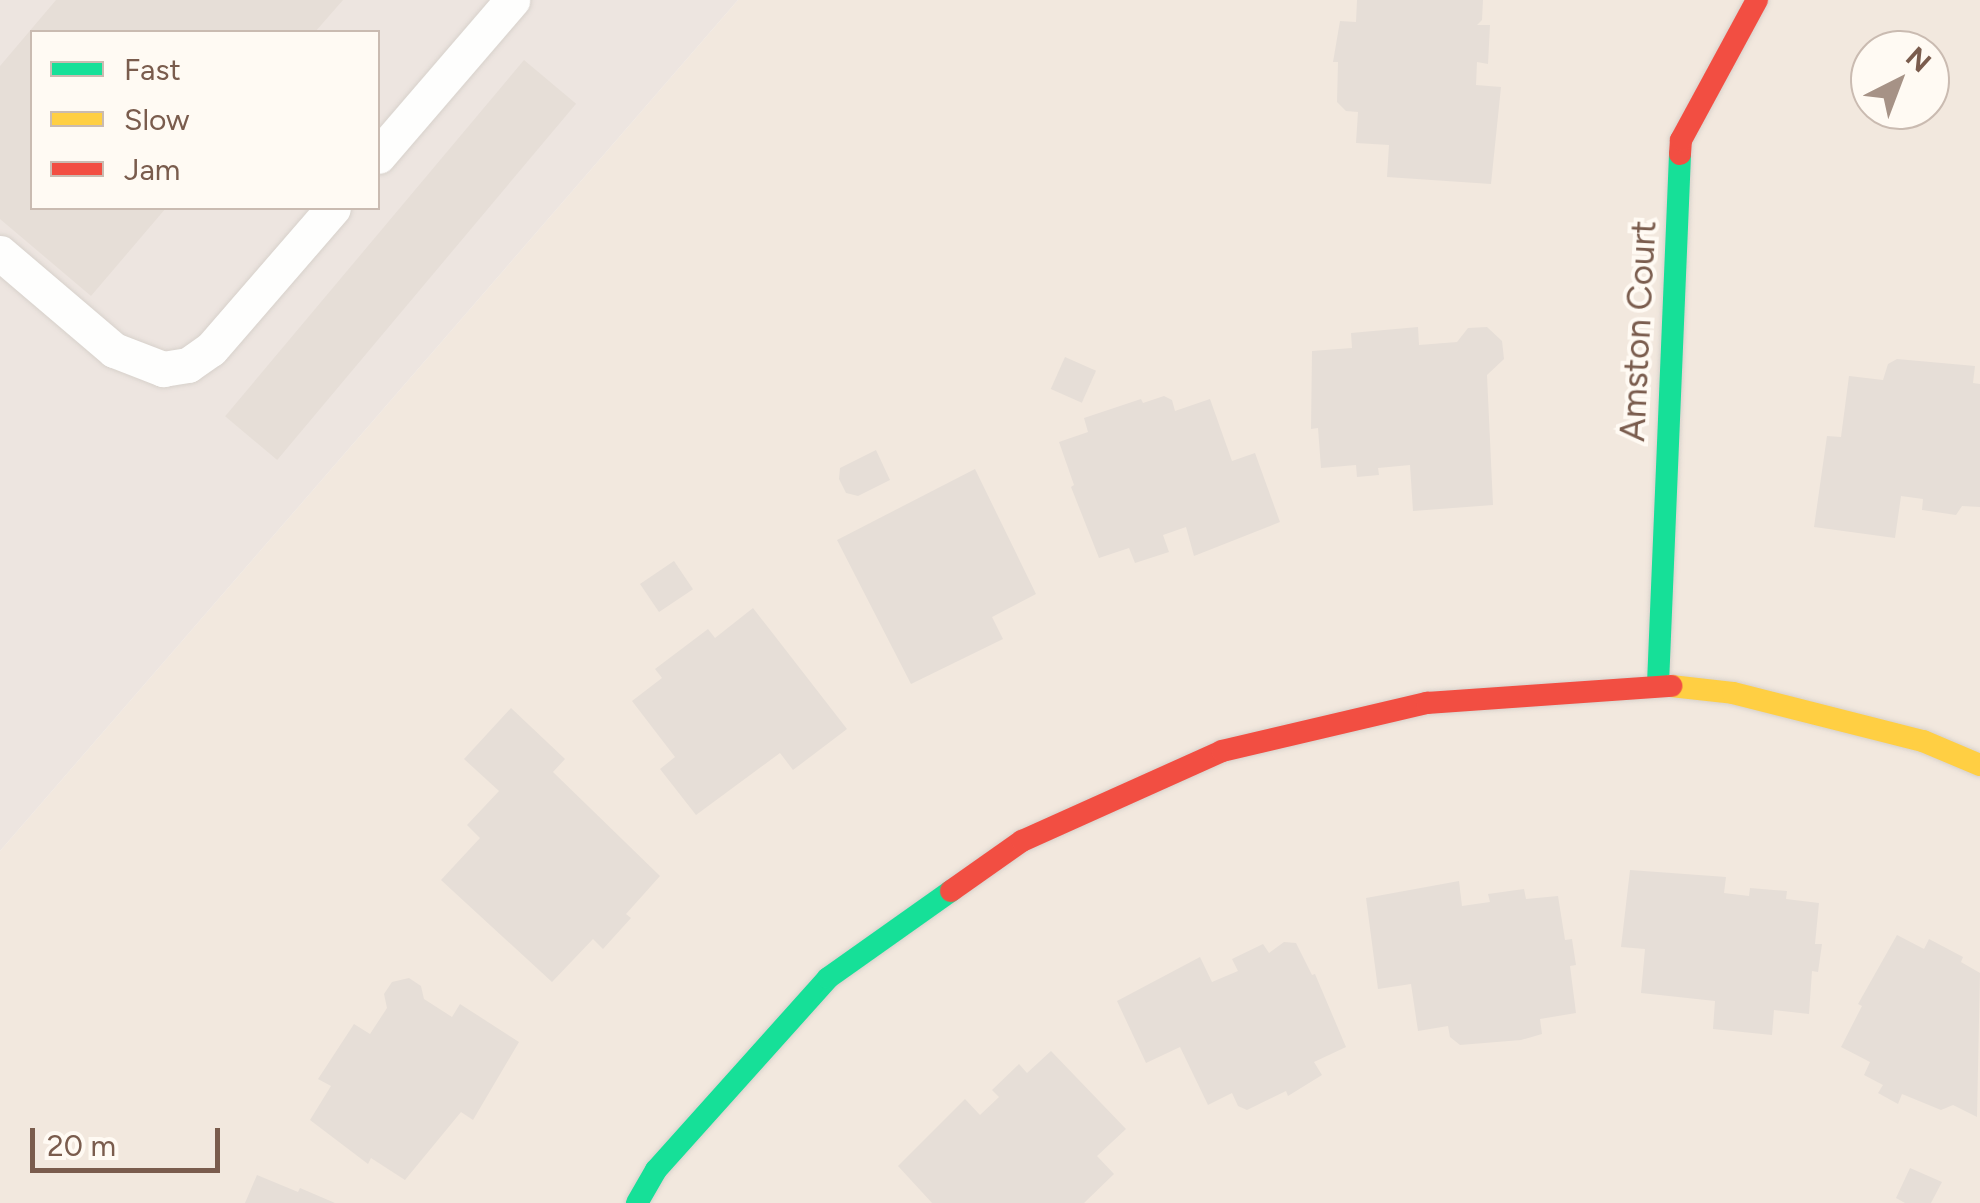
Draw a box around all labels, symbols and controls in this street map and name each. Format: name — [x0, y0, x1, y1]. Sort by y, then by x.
legend — [30, 30, 380, 210]
north arrow — [1850, 30, 1950, 130]
text: N — [1899, 39, 1938, 79]
text: Fast — [124, 51, 181, 88]
text: Slow — [124, 101, 190, 138]
text: Jam — [124, 151, 180, 188]
street label: Amston Court — [1611, 219, 1665, 443]
scale bar — [35, 1108, 225, 1170]
text: 20 m — [47, 1127, 116, 1164]

